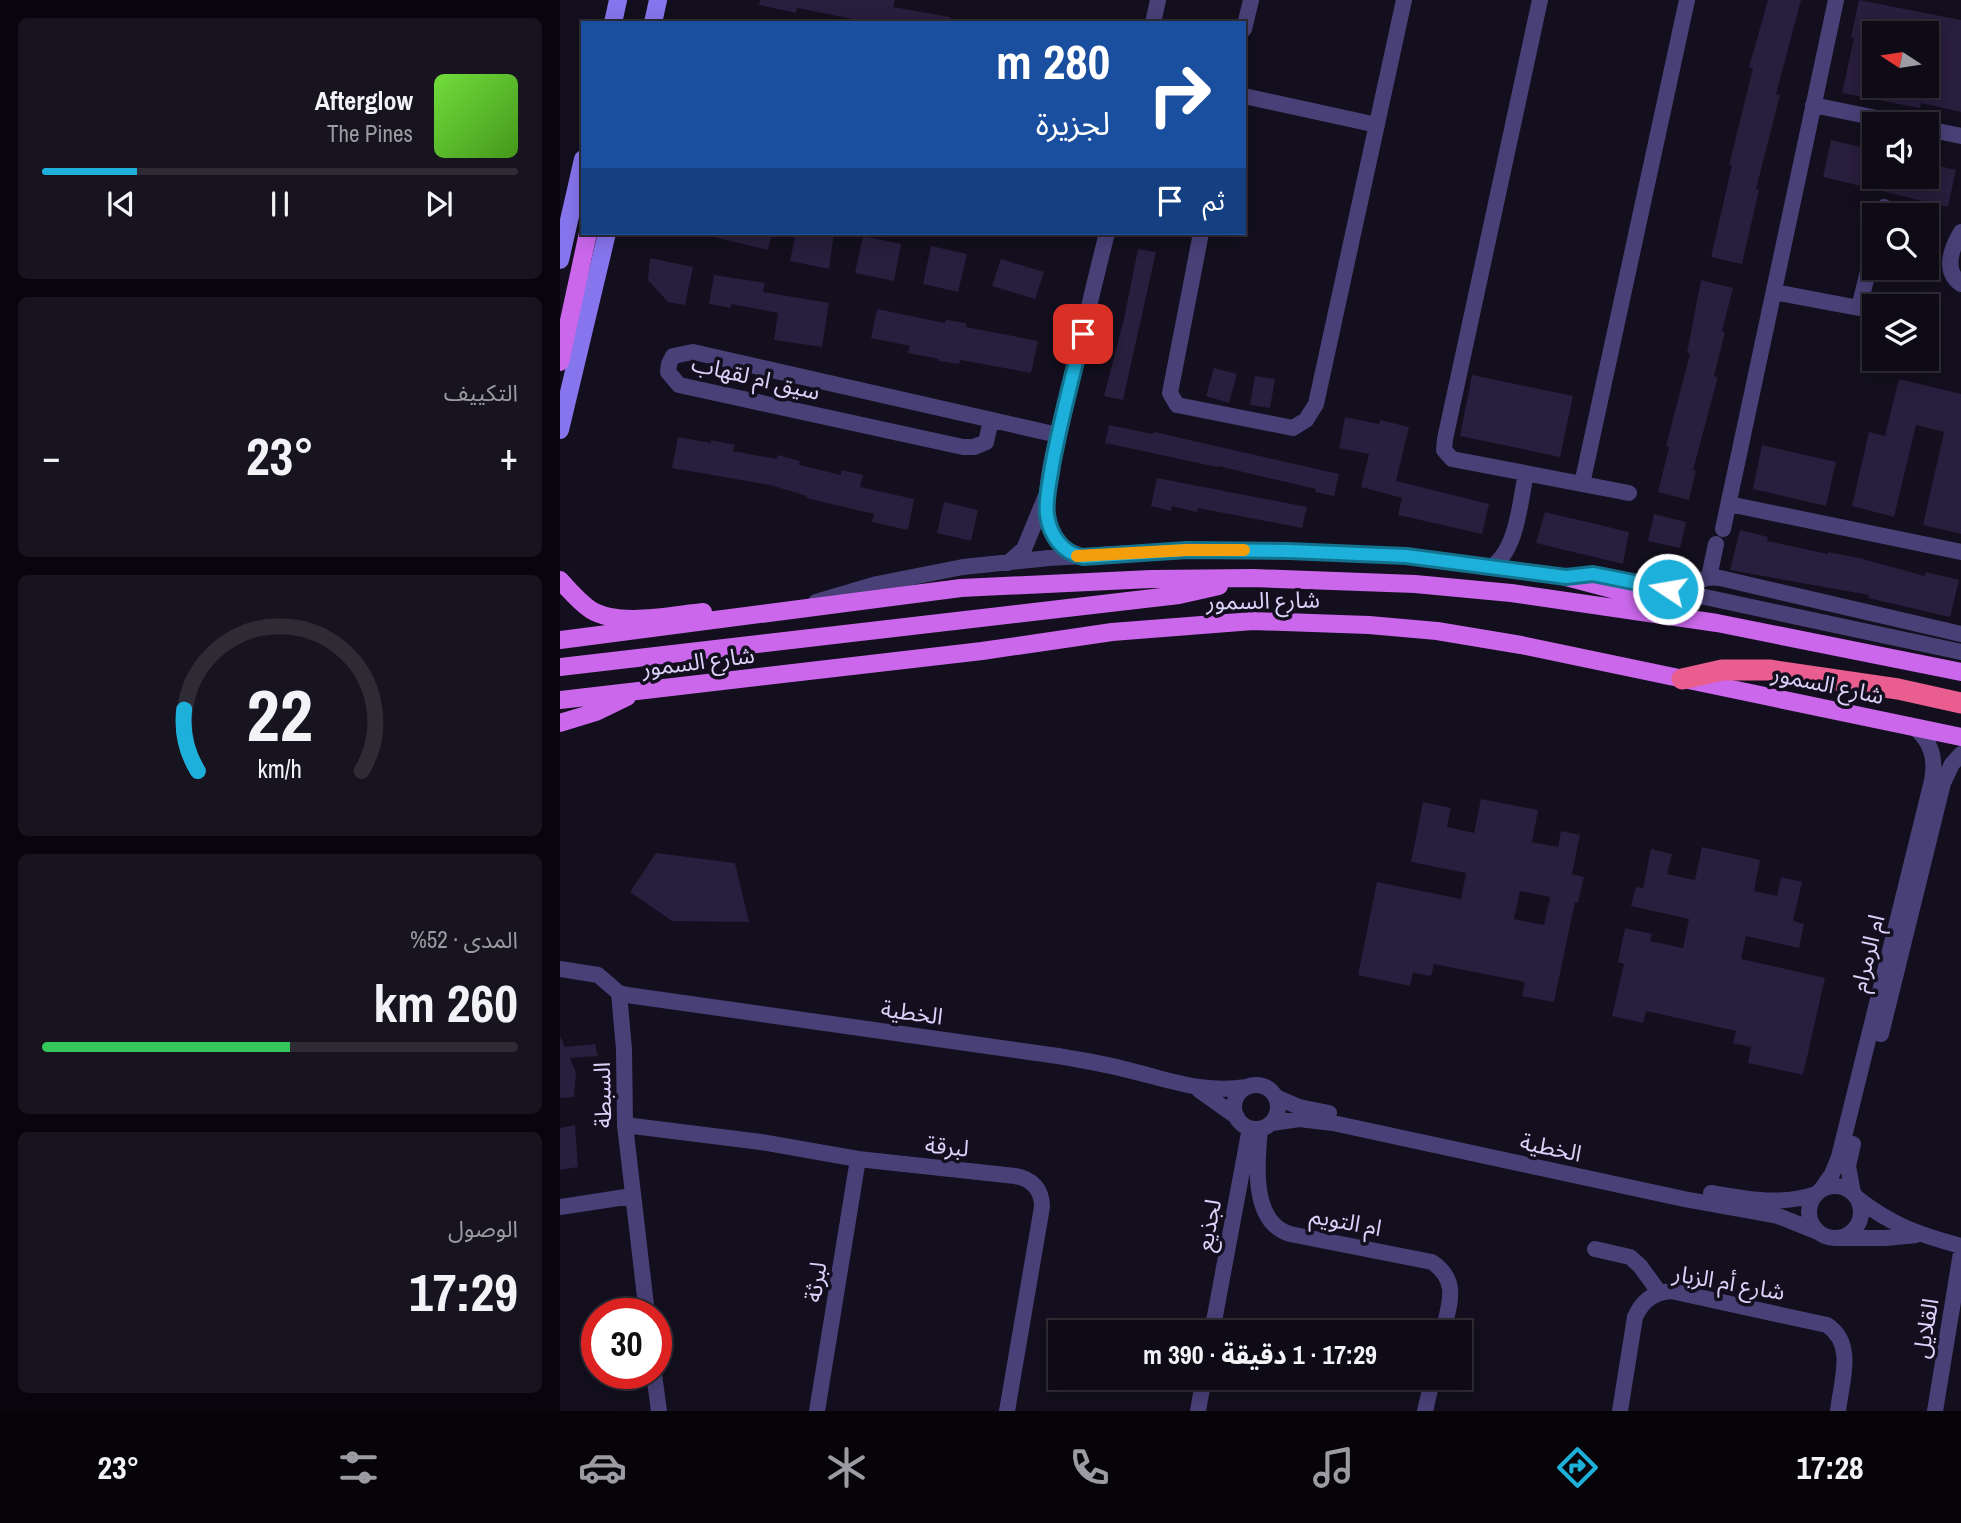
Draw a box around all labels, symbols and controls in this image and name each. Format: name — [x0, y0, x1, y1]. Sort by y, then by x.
north arrow — [1862, 21, 1939, 98]
map controls — [1862, 21, 1939, 371]
text: 280 m — [996, 28, 1110, 94]
icon: right — [1134, 49, 1225, 140]
text: Afterglow — [315, 83, 413, 118]
text: لجزيرة — [1036, 102, 1110, 145]
button: sound — [1862, 112, 1939, 189]
text: The Pines — [327, 118, 413, 149]
icon: arrive — [1151, 182, 1189, 220]
text: ثم — [1203, 183, 1225, 218]
icon: previous — [102, 185, 140, 223]
icon: pause — [261, 185, 299, 223]
icon: next — [420, 185, 458, 223]
button: search — [1862, 203, 1939, 280]
button: layers — [1862, 294, 1939, 371]
pin — [1053, 304, 1113, 364]
icon: arrive — [1064, 315, 1102, 353]
street label: سيق ام لقهاب — [688, 347, 823, 410]
text: التكييف — [444, 377, 518, 408]
text: 23° — [246, 421, 314, 491]
text: − — [42, 431, 60, 482]
text: + — [500, 431, 518, 482]
position arrow — [1631, 552, 1705, 626]
street label: شارع السمور — [1205, 584, 1320, 619]
street label: شارع السمور — [639, 639, 757, 685]
street label: شارع السمور — [1768, 657, 1887, 713]
text: 22 — [247, 667, 313, 765]
text: km/h — [258, 752, 302, 786]
street label: ام الرمرام — [1842, 911, 1894, 996]
text: المدى · 52% — [410, 924, 518, 955]
text: 260 km — [373, 968, 518, 1038]
street label: الخطية — [879, 992, 945, 1032]
street label: السبطة — [586, 1062, 618, 1128]
street label: الخطية — [1517, 1125, 1585, 1169]
street label: لبرقة — [924, 1128, 970, 1164]
street label: لجذيع — [1188, 1197, 1230, 1254]
street label: ام التويم — [1307, 1199, 1385, 1246]
text: الوصول — [448, 1213, 518, 1244]
text: 17:29 — [409, 1257, 518, 1327]
street label: شارع أم الزبار — [1669, 1257, 1787, 1310]
street label: لبرثة — [797, 1260, 833, 1304]
street label: القلايل — [1905, 1296, 1945, 1360]
speed limit sign: 30 — [581, 1298, 672, 1389]
text: 17:29 · 1 دقيقة · 390 m — [1143, 1337, 1377, 1372]
icon: filters — [334, 1443, 383, 1492]
icon: car — [578, 1443, 627, 1492]
icon: climate — [822, 1443, 871, 1492]
icon: phone — [1065, 1443, 1114, 1492]
icon: music — [1309, 1443, 1358, 1492]
icon: directions — [1553, 1443, 1602, 1492]
text: 23° — [97, 1446, 139, 1489]
text: 17:28 — [1797, 1446, 1864, 1489]

